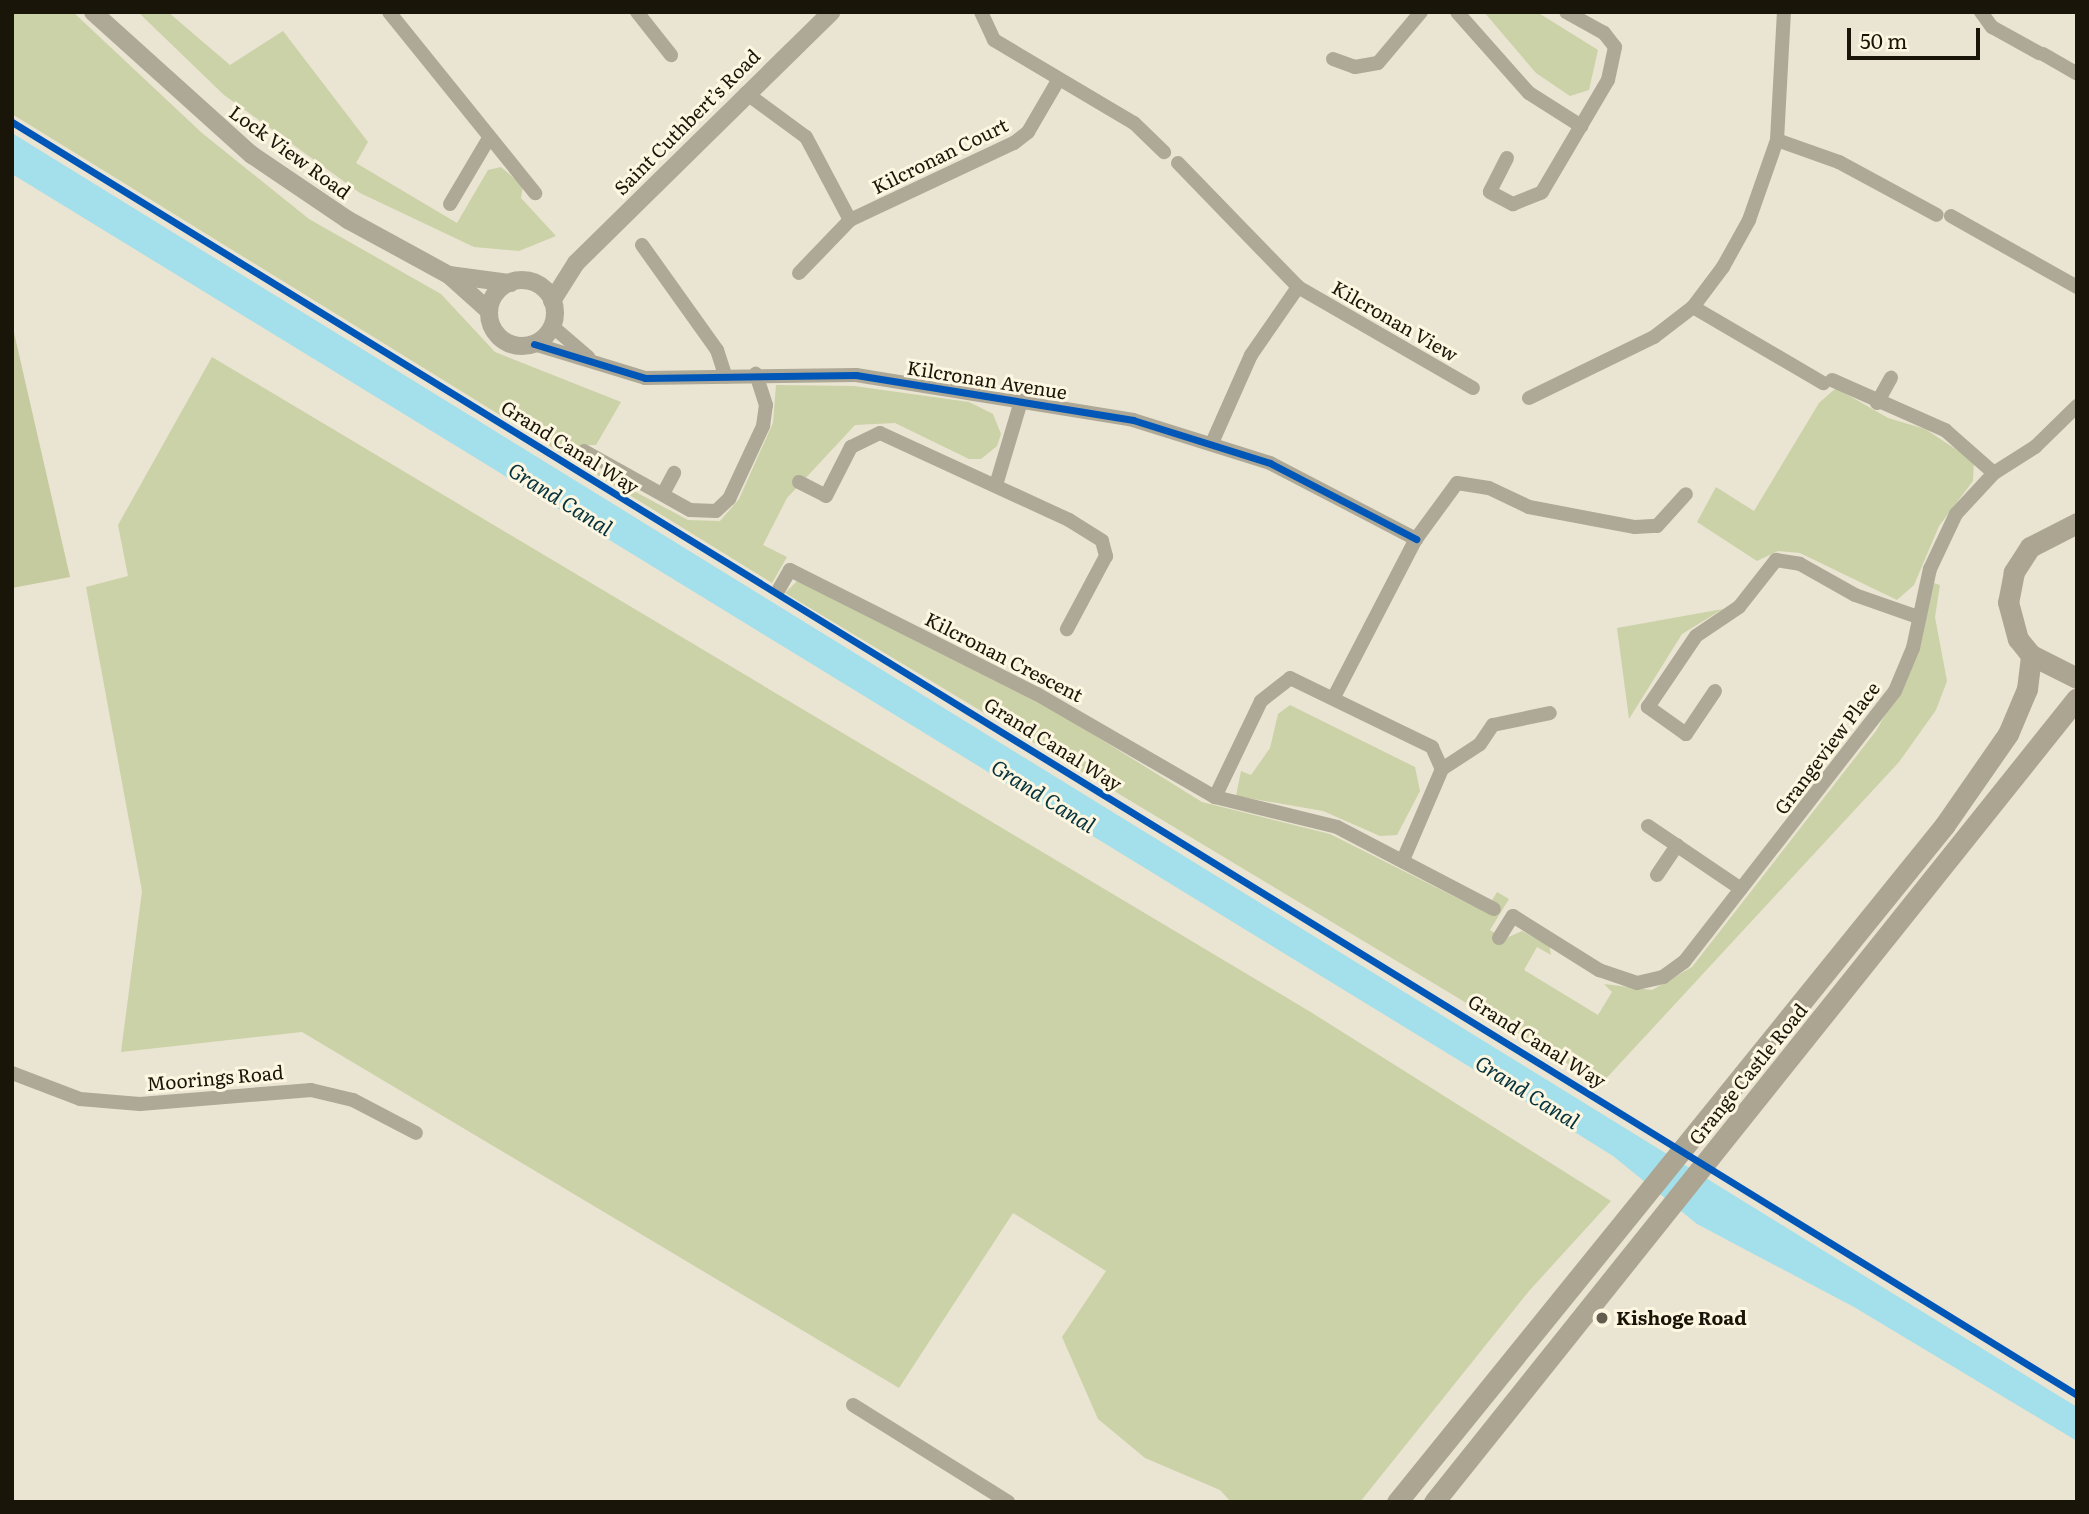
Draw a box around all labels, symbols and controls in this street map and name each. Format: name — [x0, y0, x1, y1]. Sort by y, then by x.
scale bar — [1851, 14, 1984, 58]
text: 50 m — [1860, 24, 1907, 55]
street label: Saint Cuthbert’s Road — [610, 45, 764, 199]
street label: Lock View Road — [225, 100, 355, 204]
street label: Kilcronan Court — [868, 113, 1012, 199]
street label: Kilcronan View — [1328, 276, 1462, 366]
street label: Kilcronan Avenue — [905, 356, 1069, 404]
street label: Grand Canal Way — [497, 395, 643, 499]
water label: Grand Canal — [504, 456, 618, 540]
street label: Kilcronan Crescent — [921, 607, 1087, 707]
street label: Grangeview Place — [1770, 677, 1884, 819]
street label: Grand Canal Way — [980, 692, 1126, 796]
water label: Grand Canal — [987, 753, 1101, 837]
street label: Grand Canal Way — [1464, 989, 1610, 1093]
street label: Grange Castle Road — [1684, 999, 1812, 1149]
water label: Grand Canal — [1471, 1049, 1585, 1133]
street label: Moorings Road — [146, 1061, 284, 1095]
place label: Kishoge Road — [1616, 1307, 1747, 1329]
marker: Kishoge Road — [1594, 1310, 1610, 1326]

